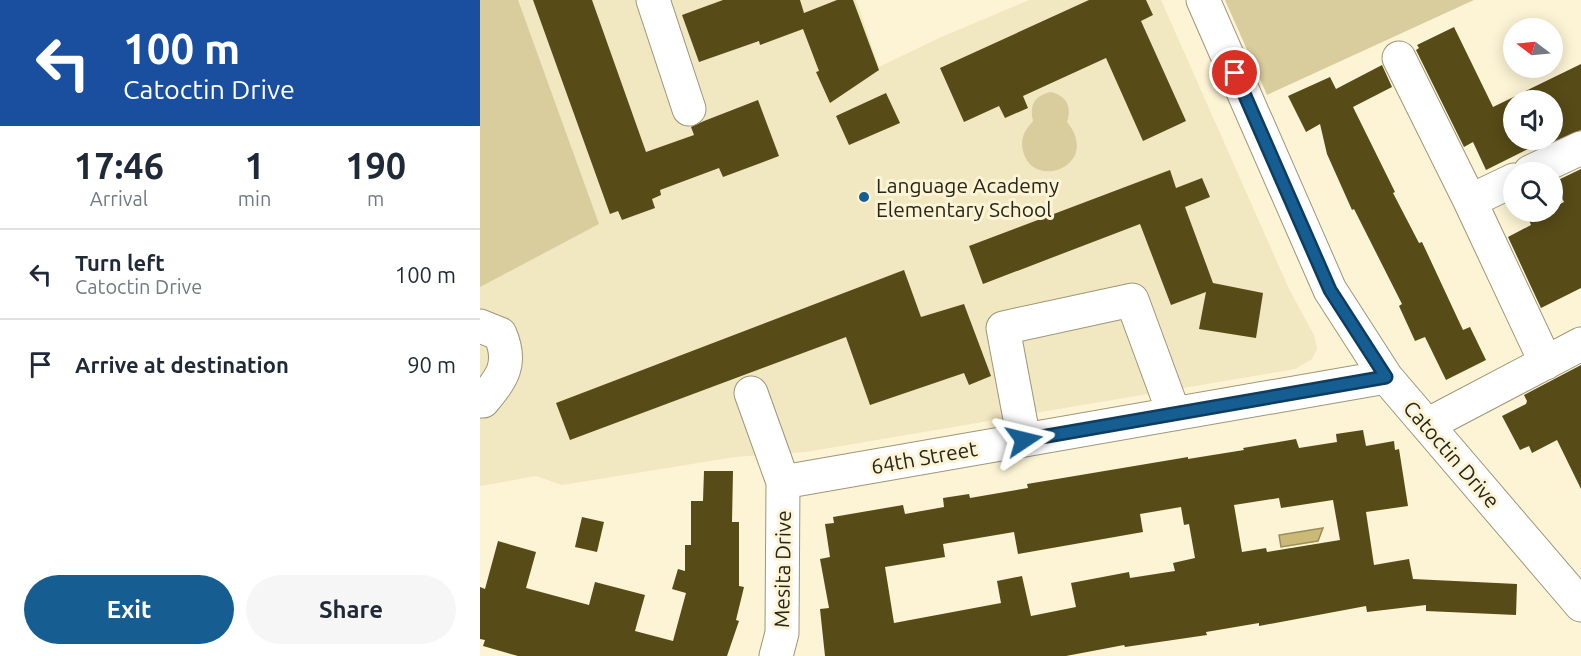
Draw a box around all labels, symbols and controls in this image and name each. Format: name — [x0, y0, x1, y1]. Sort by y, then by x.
north arrow — [1503, 18, 1563, 78]
map controls — [1503, 18, 1563, 222]
icon: left — [24, 24, 102, 102]
text: 100 m — [123, 25, 240, 72]
pin — [1209, 47, 1260, 98]
icon: arrive — [1218, 56, 1251, 89]
text: Catoctin Drive — [123, 74, 295, 104]
button: sound — [1503, 90, 1563, 150]
text: 17:46 — [74, 145, 164, 186]
text: 1 — [244, 145, 265, 186]
text: 190 — [345, 145, 406, 186]
button: search — [1503, 162, 1563, 222]
place label: Language Academy Elementary School — [876, 173, 1059, 221]
text: Arrival — [90, 187, 148, 210]
text: min — [238, 187, 271, 210]
text: m — [367, 187, 384, 210]
marker: Language Academy Elementary School — [857, 190, 871, 204]
text: Turn left — [75, 250, 165, 275]
icon: left — [24, 258, 57, 291]
text: 100 m — [395, 262, 456, 287]
text: Catoctin Drive — [75, 275, 202, 298]
icon: arrive — [24, 348, 57, 381]
text: Arrive at destination — [75, 352, 289, 377]
text: 90 m — [407, 352, 456, 377]
street label: Catoctin Drive — [1399, 396, 1505, 512]
position arrow — [992, 408, 1056, 472]
street label: 64th Street — [869, 436, 979, 478]
street label: Mesita Drive — [769, 510, 795, 628]
button: Exit — [24, 575, 234, 644]
button: Share — [246, 575, 456, 644]

